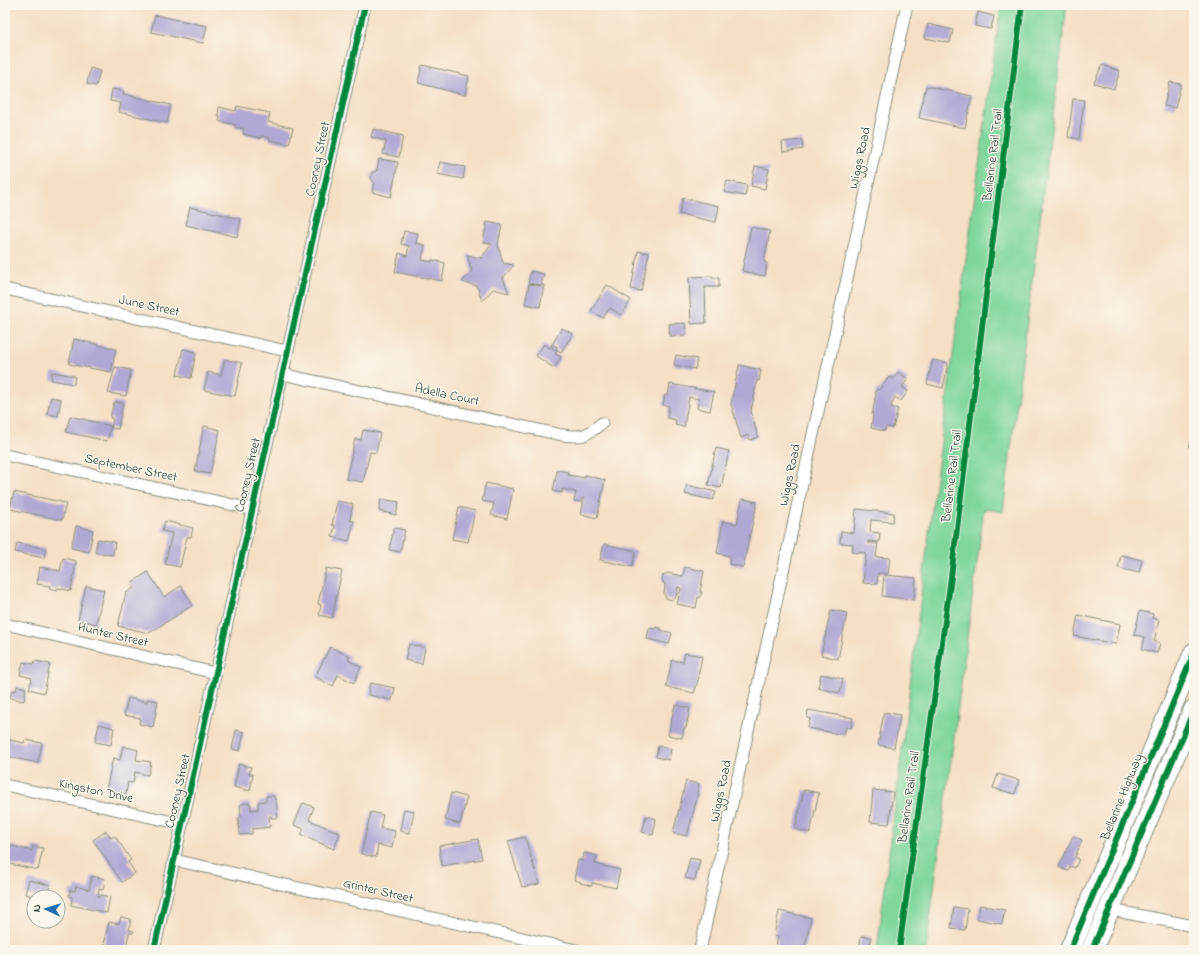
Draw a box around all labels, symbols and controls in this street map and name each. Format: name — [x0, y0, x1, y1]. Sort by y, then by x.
street label: Bellarine Rail Trail — [978, 108, 1008, 203]
street label: Cooney Street — [301, 119, 336, 198]
street label: Wiggs Road — [844, 125, 877, 191]
street label: June Street — [117, 290, 182, 322]
street label: Adella Court — [413, 379, 482, 411]
street label: Bellarine Rail Trail — [937, 429, 967, 524]
street label: Cooney Street — [230, 435, 267, 514]
street label: Wiggs Road — [774, 442, 807, 508]
street label: September Street — [83, 449, 180, 487]
street label: Hunter Street — [76, 618, 151, 652]
street label: Bellarine Rail Trail — [893, 750, 925, 845]
street label: Cooney Street — [160, 751, 197, 830]
street label: Bellarine Highway — [1096, 751, 1149, 845]
street label: Wiggs Road — [705, 758, 738, 824]
street label: Kingston Drive — [57, 774, 135, 809]
street label: Grinter Street — [341, 874, 415, 908]
north arrow — [26, 889, 66, 929]
text: N — [29, 904, 45, 913]

